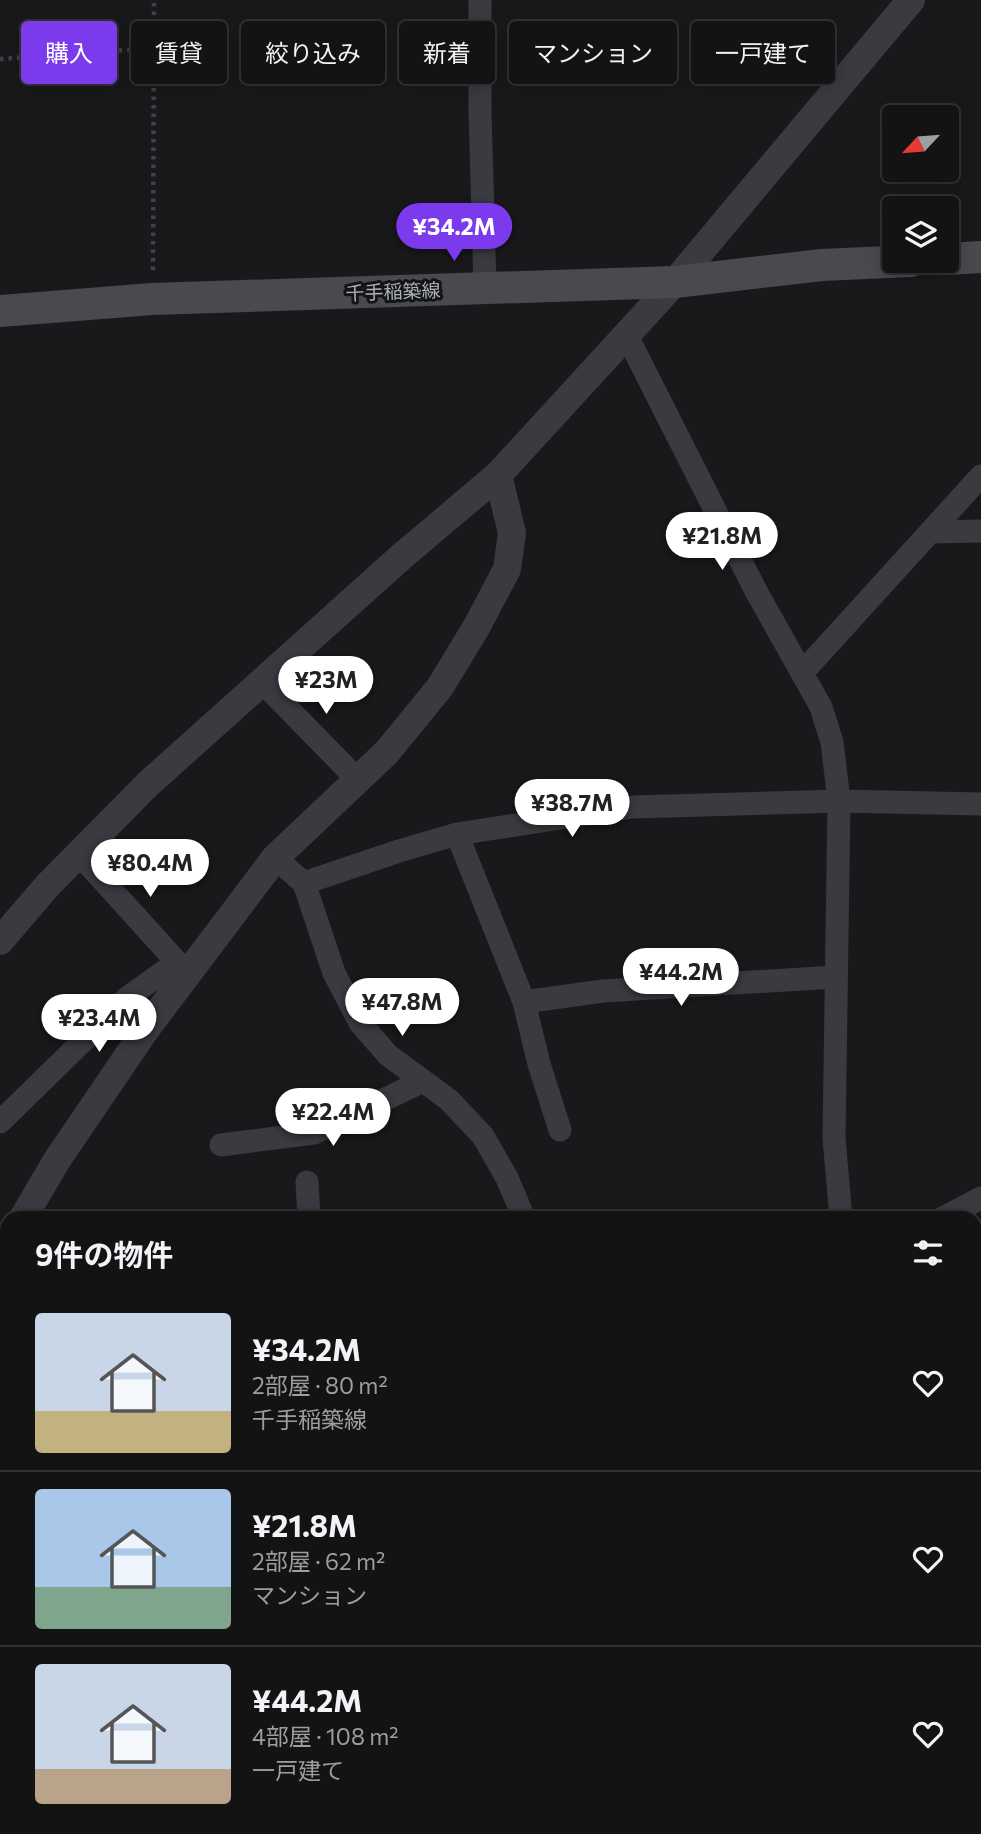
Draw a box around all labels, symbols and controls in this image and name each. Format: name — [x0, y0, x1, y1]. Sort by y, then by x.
chip: 購入 — [21, 21, 117, 84]
chip: 賃貸 — [131, 21, 227, 84]
chip: 絞り込み — [241, 21, 385, 84]
chip: 新着 — [399, 21, 495, 84]
chip: マンション — [509, 21, 677, 84]
chip: 一戸建て — [691, 21, 835, 84]
north arrow — [882, 105, 959, 182]
map controls — [882, 105, 959, 273]
button: layers — [882, 196, 959, 273]
pin: ¥34.2M — [397, 204, 511, 263]
text: ¥34.2M — [412, 212, 496, 240]
street label: 千手稲築線 — [345, 278, 441, 304]
pin: ¥21.8M — [665, 512, 779, 572]
text: ¥21.8M — [682, 521, 762, 549]
pin: ¥23M — [285, 656, 367, 716]
text: ¥23M — [294, 665, 358, 693]
pin: ¥38.7M — [515, 780, 629, 839]
text: ¥38.7M — [531, 788, 613, 816]
pin: ¥80.4M — [93, 839, 207, 899]
text: ¥80.4M — [107, 848, 193, 876]
pin: ¥44.2M — [624, 948, 738, 1008]
text: ¥44.2M — [639, 957, 723, 985]
pin: ¥47.8M — [345, 978, 459, 1038]
text: ¥47.8M — [361, 987, 443, 1015]
pin: ¥23.4M — [42, 995, 156, 1054]
text: ¥23.4M — [57, 1003, 141, 1031]
pin: ¥22.4M — [276, 1088, 390, 1148]
text: ¥22.4M — [291, 1097, 375, 1125]
icon: filters — [909, 1234, 947, 1272]
text: 9件の物件 — [35, 1235, 174, 1272]
text: ¥34.2M — [252, 1330, 361, 1367]
icon: home — [91, 1341, 175, 1425]
icon: heart — [909, 1364, 947, 1402]
text: 2部屋 · 80 m² — [252, 1371, 388, 1399]
text: 千手稲築線 — [252, 1405, 367, 1433]
text: ¥21.8M — [252, 1506, 357, 1543]
icon: home — [91, 1517, 175, 1601]
icon: heart — [909, 1540, 947, 1578]
text: 2部屋 · 62 m² — [252, 1547, 385, 1575]
text: マンション — [252, 1581, 367, 1609]
text: ¥44.2M — [252, 1681, 362, 1718]
icon: home — [91, 1692, 175, 1776]
icon: heart — [909, 1715, 947, 1753]
text: 4部屋 · 108 m² — [252, 1722, 399, 1750]
text: 一戸建て — [252, 1756, 344, 1784]

